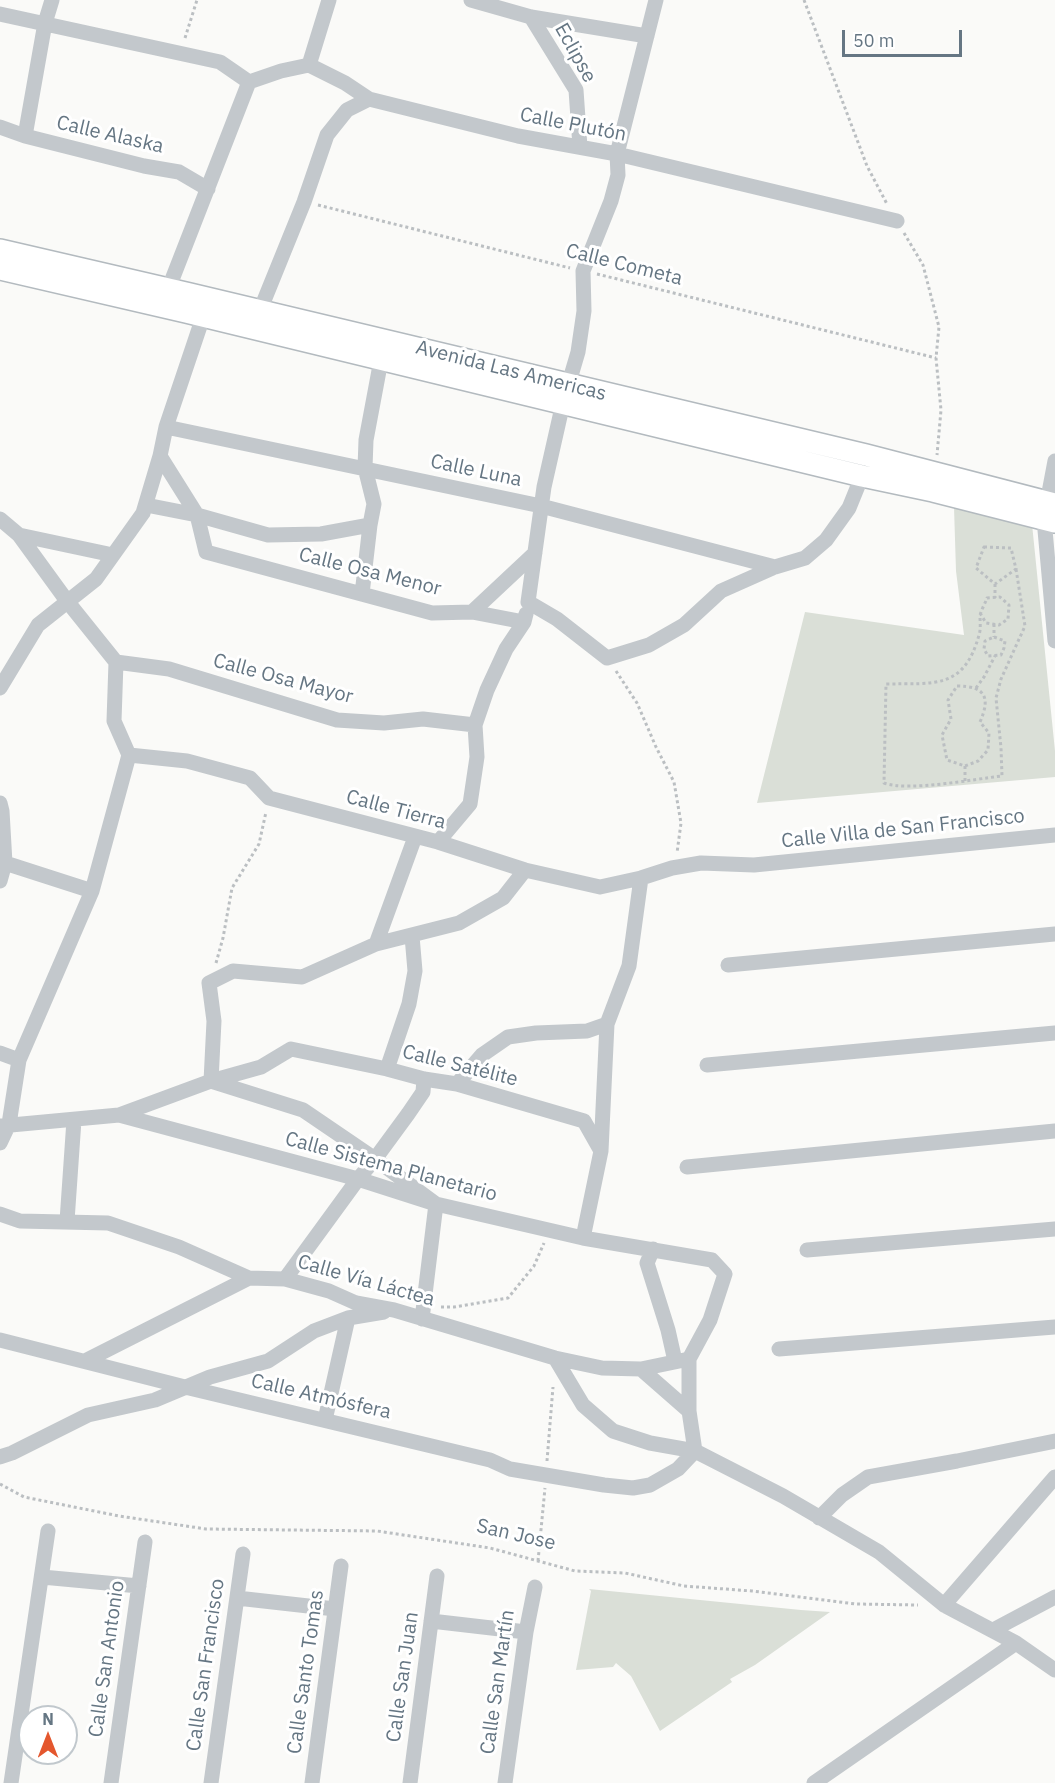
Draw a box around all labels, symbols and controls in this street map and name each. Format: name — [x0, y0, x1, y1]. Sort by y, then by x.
scale bar — [845, 18, 965, 56]
street label: Eclipse — [549, 19, 601, 87]
text: 50 m — [853, 29, 895, 52]
street label: Calle Plutón — [518, 103, 628, 147]
street label: Calle Alaska — [54, 111, 166, 159]
street label: Calle Cometa — [563, 239, 685, 291]
street label: Avenida Las Americas — [413, 336, 609, 406]
street label: Calle Luna — [428, 450, 524, 492]
street label: Calle Osa Menor — [296, 543, 444, 601]
street label: Calle Osa Mayor — [210, 649, 356, 709]
street label: Calle Tierra — [343, 785, 449, 835]
street label: Calle Villa de San Francisco — [780, 804, 1026, 854]
street label: Calle Satélite — [400, 1040, 520, 1092]
street label: Calle Sistema Planetario — [282, 1127, 500, 1207]
street label: Calle Vía Láctea — [295, 1250, 437, 1312]
street label: Calle Atmósfera — [249, 1369, 393, 1425]
street label: San Jose — [474, 1514, 558, 1556]
street label: Calle San Francisco — [182, 1577, 230, 1753]
street label: Calle San Antonio — [84, 1579, 130, 1739]
street label: Calle Santo Tomas — [283, 1588, 329, 1756]
street label: Calle San Martín — [476, 1608, 520, 1756]
street label: Calle San Juan — [382, 1610, 424, 1744]
north arrow — [18, 1705, 78, 1765]
text: N — [42, 1709, 54, 1729]

